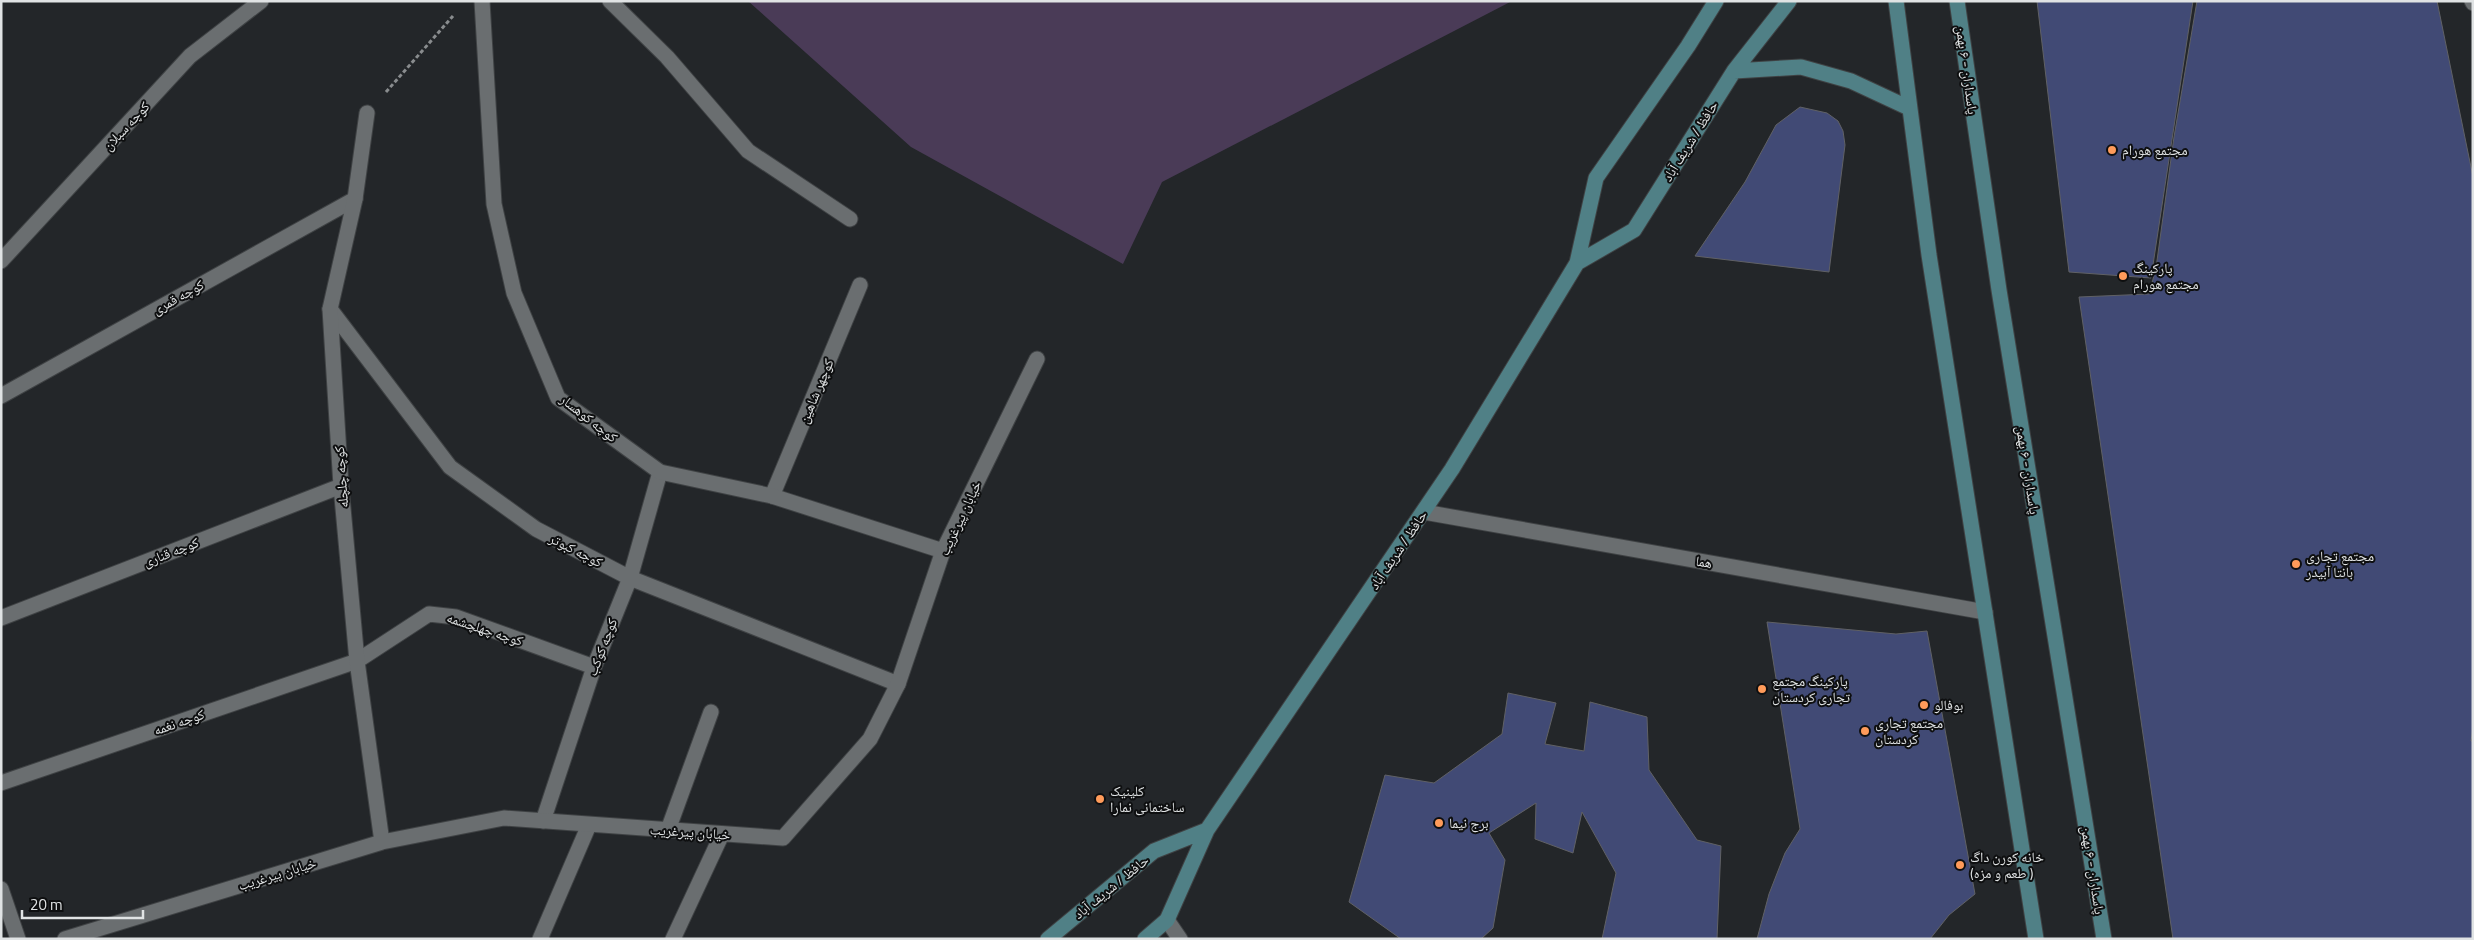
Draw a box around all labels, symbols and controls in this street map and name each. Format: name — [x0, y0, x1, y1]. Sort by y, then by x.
street label: پاسداران - ۶ بهمن — [1951, 24, 1984, 116]
street label: کوچه سبلان — [97, 96, 154, 155]
street label: حافظ / شریف آباد — [1656, 96, 1723, 185]
place label: مجتمع هورام — [2122, 139, 2188, 160]
marker: مجتمع هورام — [2106, 144, 2118, 156]
place label: پارکینگ مجتمع هورام — [2133, 257, 2199, 294]
marker: پارکینگ مجتمع هورام — [2117, 270, 2129, 282]
street label: کوچه قمری — [148, 274, 208, 319]
street label: کوچهر شاهین — [793, 355, 839, 426]
street label: کوچه کوهسار — [555, 388, 623, 447]
street label: پاسداران - ۶ بهمن — [2011, 424, 2046, 516]
street label: کوچه چلچله — [328, 445, 353, 509]
street label: خیابان پیرغریب — [933, 477, 986, 559]
street label: حافظ / شریف آباد — [1363, 506, 1432, 594]
street label: کوچه کبوتر — [545, 527, 607, 572]
street label: کوچه قناری — [140, 531, 202, 572]
place label: مجتمع تجاری بانتا آبیدر — [2305, 545, 2374, 582]
street label: هما — [1694, 550, 1714, 573]
marker: مجتمع تجاری بانتا آبیدر — [2290, 558, 2302, 570]
street label: کوچه چهلچشمه — [444, 606, 526, 651]
street label: کوچه کوکب — [581, 615, 622, 679]
place label: پارکینگ مجتمع تجاری کردستان — [1772, 670, 1850, 707]
marker: پارکینگ مجتمع تجاری کردستان — [1756, 683, 1768, 695]
place label: بوفالو — [1934, 694, 1963, 715]
marker: بوفالو — [1918, 699, 1930, 711]
street label: کوچه نغمه — [151, 703, 207, 740]
place label: مجتمع تجاری کردستان — [1875, 712, 1943, 749]
marker: مجتمع تجاری کردستان — [1859, 725, 1871, 737]
place label: کلینیک ساختمانی نمارا — [1110, 780, 1184, 817]
marker: کلینیک ساختمانی نمارا — [1094, 793, 1106, 805]
place label: برج نیما — [1449, 812, 1489, 833]
marker: برج نیما — [1433, 817, 1445, 829]
street label: خیابان پیرغریب — [649, 818, 731, 845]
street label: پاسداران - ۶ بهمن — [2076, 824, 2111, 916]
place label: خانه کورن داگ (طعم و مزه ) — [1970, 846, 2044, 883]
street label: حافظ / شریف آباد — [1068, 850, 1153, 924]
street label: خیابان پیرغریب — [235, 852, 319, 895]
marker: خانه کورن داگ (طعم و مزه ) — [1954, 859, 1966, 871]
scale bar — [22, 888, 144, 920]
text: 20 m — [30, 893, 63, 916]

